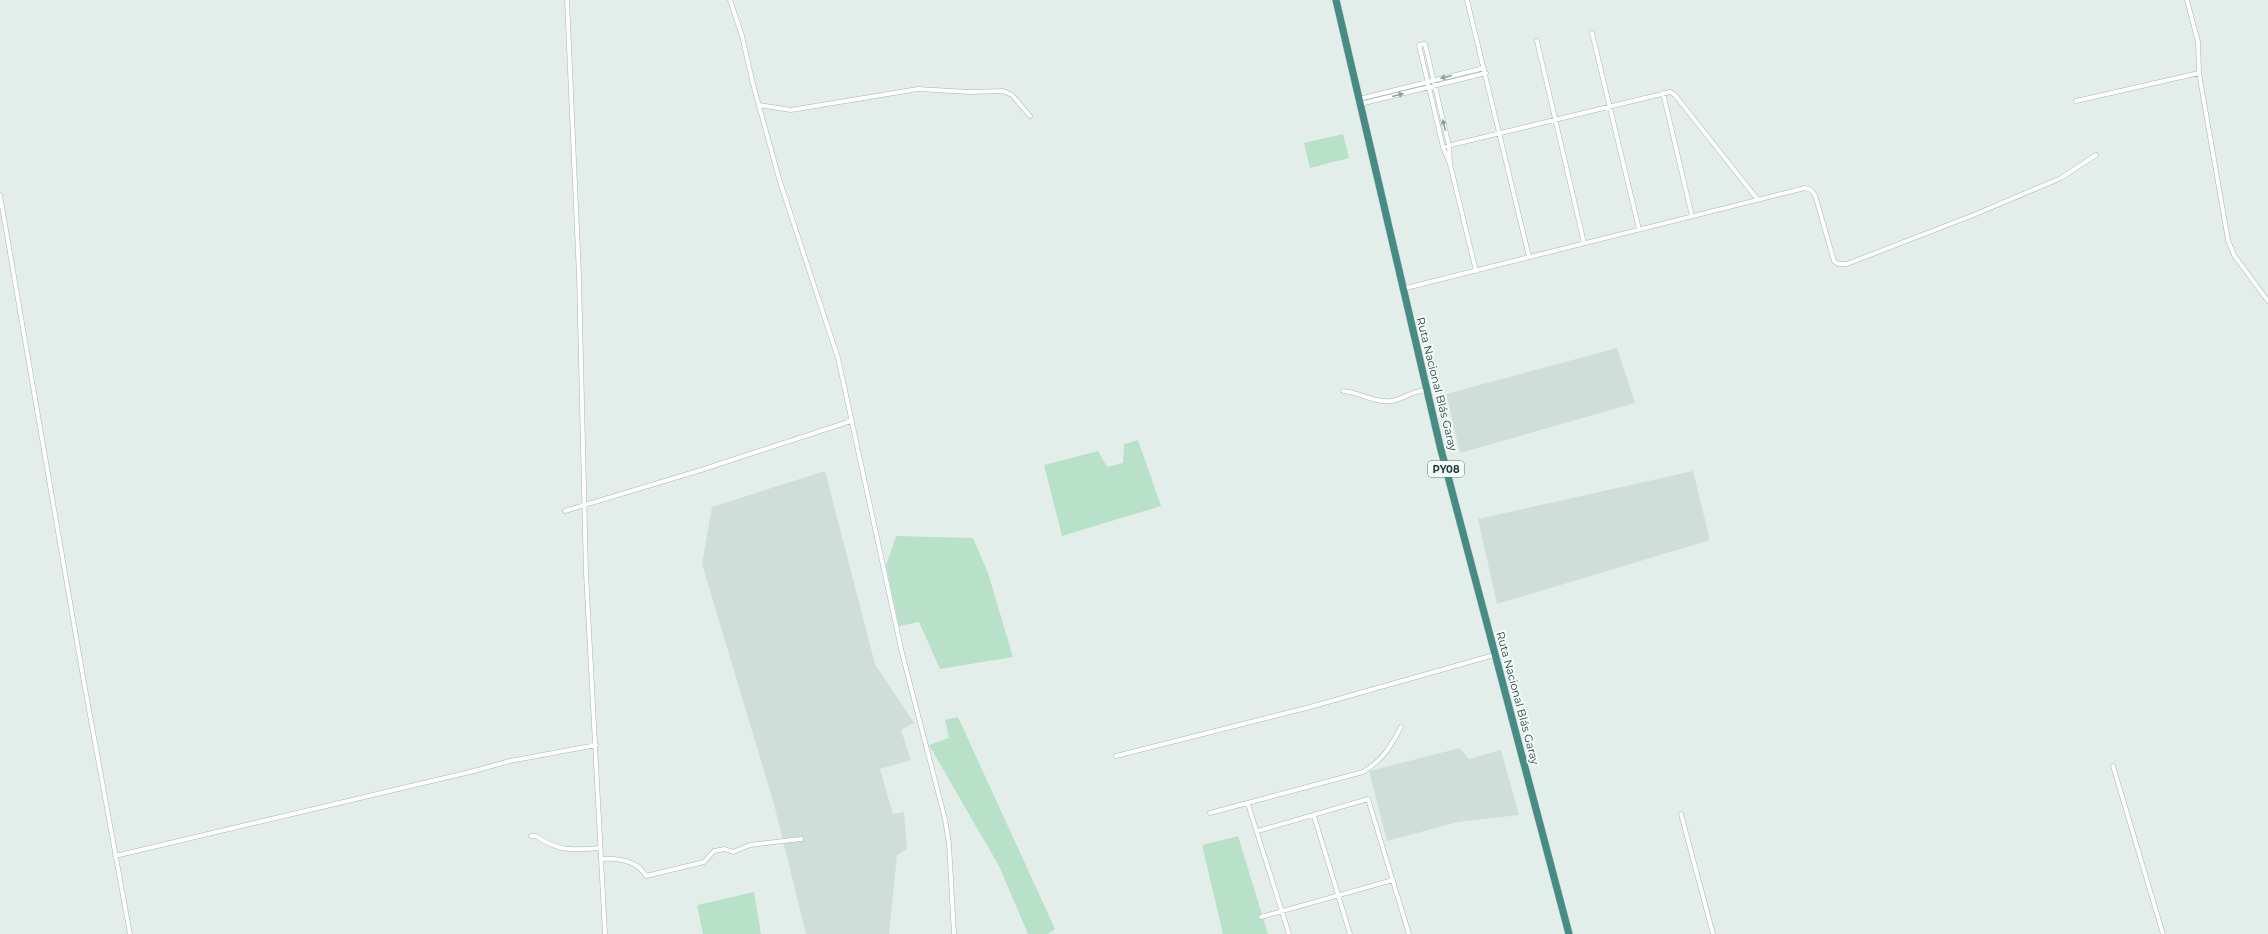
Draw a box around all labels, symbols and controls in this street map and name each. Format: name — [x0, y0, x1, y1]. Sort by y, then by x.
one-way arrow — [1440, 74, 1452, 80]
one-way arrow — [1392, 92, 1404, 98]
one-way arrow — [1441, 119, 1447, 132]
street label: Ruta Nacional Blás Garay — [1414, 316, 1460, 452]
road number: PY08 — [1428, 461, 1464, 477]
street label: Ruta Nacional Blás Garay — [1493, 630, 1543, 766]

